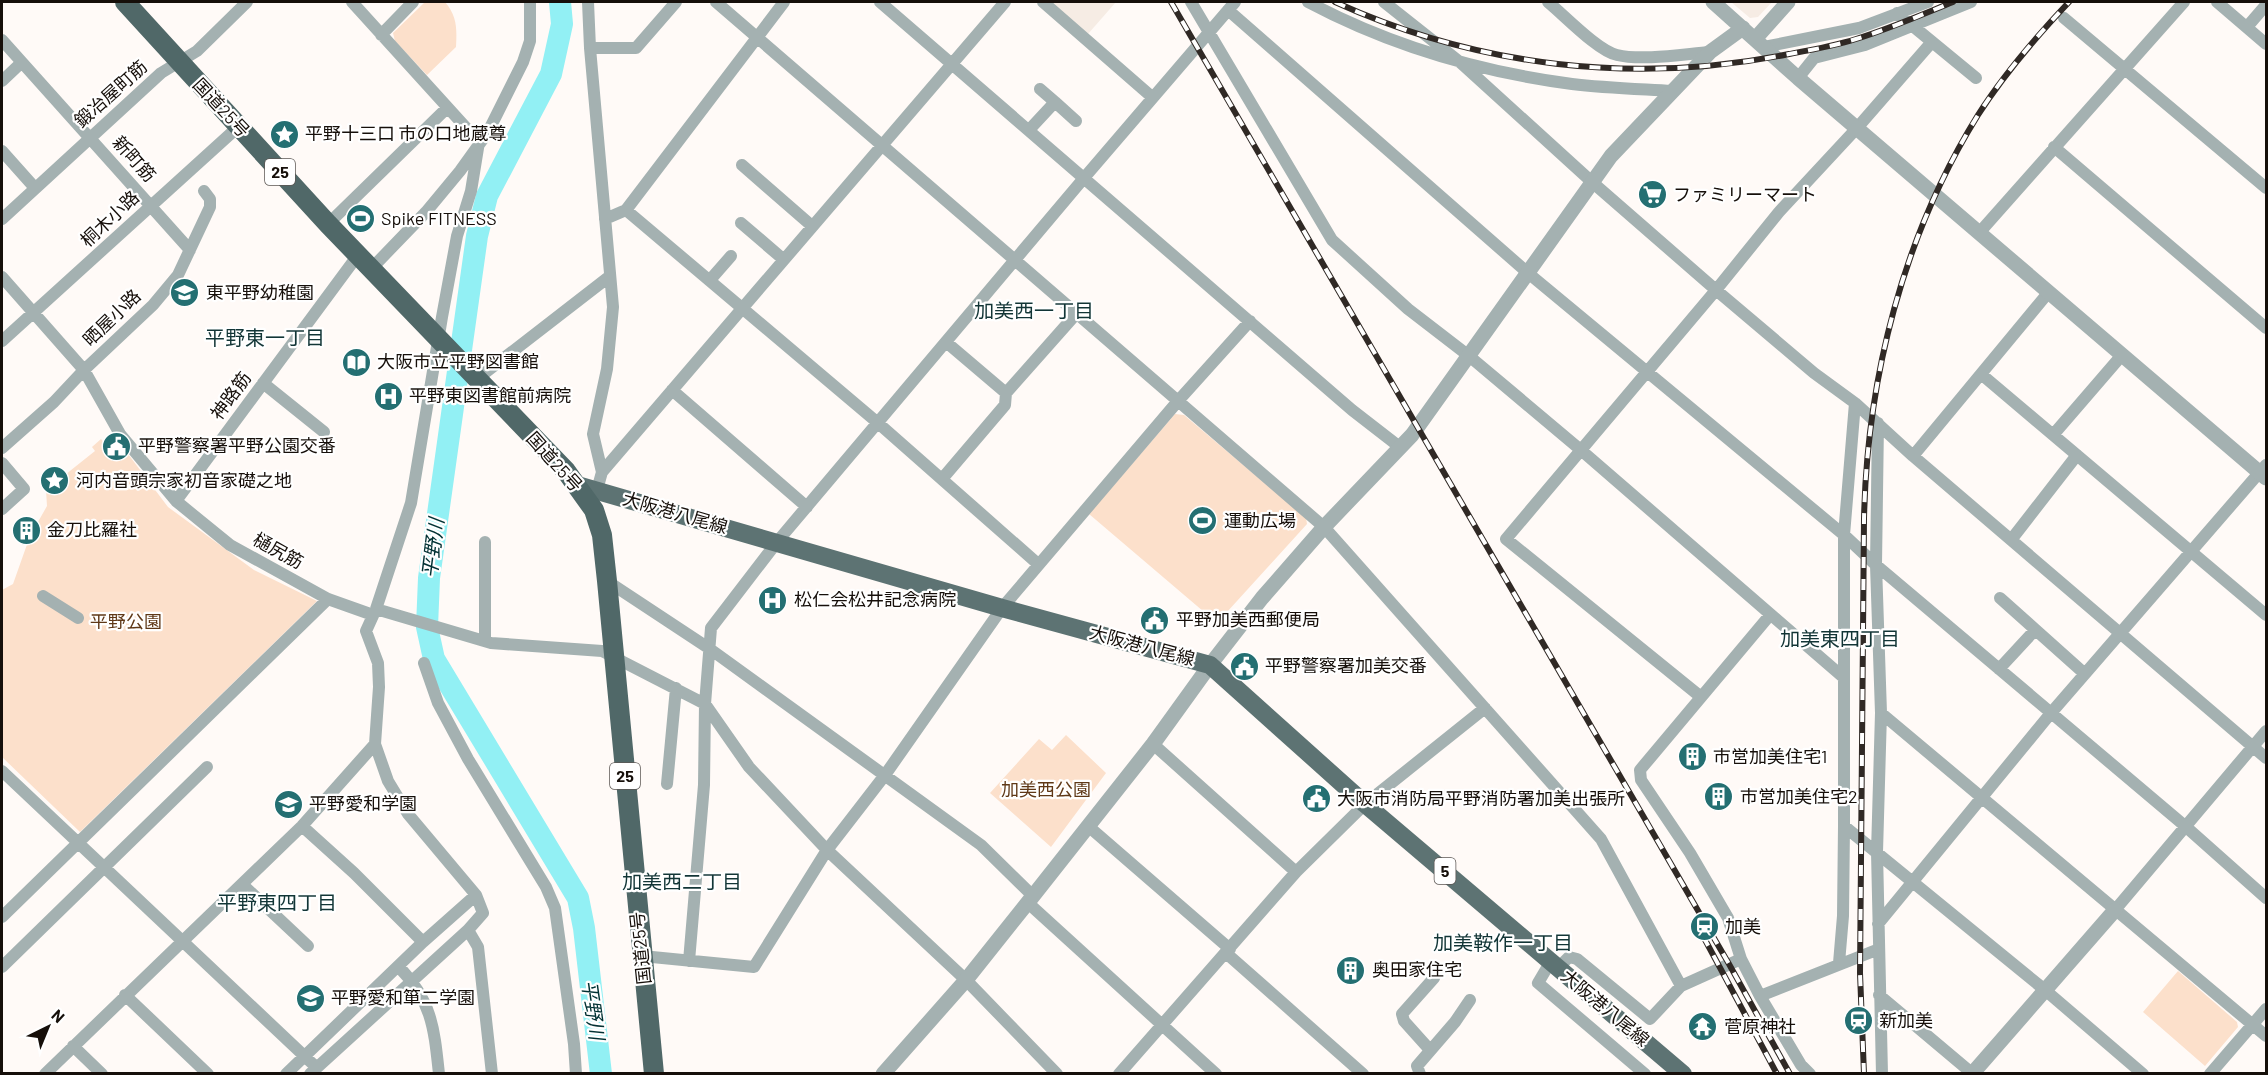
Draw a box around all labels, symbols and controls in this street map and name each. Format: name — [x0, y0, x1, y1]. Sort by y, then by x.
street label: 鍛冶屋町筋 — [70, 55, 151, 132]
street label: 国道25号 — [189, 73, 255, 141]
place icon: 平野十三口 市の口地蔵尊 — [268, 118, 300, 150]
place label: 平野十三口 市の口地蔵尊 — [305, 122, 507, 144]
street label: 新町筋 — [109, 131, 161, 186]
road number: 25 — [265, 159, 295, 185]
supermarket icon: ファミリーマート — [1636, 179, 1668, 211]
place label: ファミリーマート — [1673, 183, 1817, 205]
street label: 桐木小路 — [75, 186, 143, 251]
sports icon: Spike FITNESS — [344, 203, 376, 235]
place label: Spike FITNESS — [381, 207, 497, 229]
school or university icon: 東平野幼稚園 — [169, 277, 201, 309]
place label: 東平野幼稚園 — [206, 281, 314, 303]
street label: 晒屋小路 — [78, 284, 145, 350]
district label: 加美西一丁目 — [974, 298, 1094, 322]
district label: 平野東一丁目 — [205, 325, 325, 349]
library icon: 大阪市立平野図書館 — [340, 346, 372, 378]
place label: 大阪市立平野図書館 — [377, 350, 539, 372]
street label: 神路筋 — [205, 367, 255, 424]
hospital icon: 平野東図書館前病院 — [372, 380, 404, 412]
place label: 平野東図書館前病院 — [409, 384, 571, 406]
street label: 国道25号 — [522, 427, 587, 496]
public building icon: 平野警察署平野公園交番 — [101, 430, 133, 462]
place label: 平野警察署平野公園交番 — [138, 434, 336, 456]
place icon: 河内音頭宗家初音家礎之地 — [39, 465, 71, 497]
place label: 河内音頭宗家初音家礎之地 — [76, 469, 292, 491]
street label: 大阪港八尾線 — [620, 487, 730, 537]
sports icon: 運動広場 — [1187, 505, 1219, 537]
place label: 運動広場 — [1224, 509, 1296, 531]
building icon: 金刀比羅社 — [10, 514, 42, 546]
water label: 平野川 — [416, 515, 448, 579]
place label: 金刀比羅社 — [47, 518, 137, 540]
street label: 樋尻筋 — [250, 527, 307, 573]
hospital icon: 松仁会松井記念病院 — [757, 584, 789, 616]
place label: 松仁会松井記念病院 — [794, 588, 956, 610]
public building icon: 平野加美西郵便局 — [1139, 604, 1171, 636]
place label: 平野加美西郵便局 — [1176, 608, 1320, 630]
park label: 平野公園 — [90, 610, 162, 632]
street label: 大阪港八尾線 — [1087, 620, 1197, 670]
district label: 加美東四丁目 — [1780, 626, 1900, 650]
public building icon: 平野警察署加美交番 — [1228, 650, 1260, 682]
place label: 平野警察署加美交番 — [1265, 654, 1427, 676]
building icon: 市営加美住宅1 — [1676, 741, 1708, 773]
place label: 市営加美住宅1 — [1713, 745, 1827, 767]
road number: 25 — [610, 763, 640, 789]
park label: 加美西公園 — [1001, 778, 1091, 800]
building icon: 市営加美住宅2 — [1703, 781, 1735, 813]
public building icon: 大阪市消防局平野消防署加美出張所 — [1300, 783, 1332, 815]
place label: 市営加美住宅2 — [1740, 785, 1858, 807]
place label: 大阪市消防局平野消防署加美出張所 — [1337, 787, 1625, 809]
school or university icon: 平野愛和学園 — [272, 788, 304, 820]
place label: 平野愛和学園 — [309, 792, 417, 814]
road number: 5 — [1434, 858, 1456, 884]
district label: 加美西二丁目 — [622, 869, 742, 893]
district label: 平野東四丁目 — [217, 890, 337, 914]
street label: 国道25号 — [625, 911, 655, 986]
station icon: 加美 — [1688, 911, 1720, 943]
place label: 加美 — [1725, 915, 1761, 937]
district label: 加美鞍作一丁目 — [1433, 930, 1573, 954]
building icon: 奥田家住宅 — [1335, 954, 1367, 986]
place label: 奥田家住宅 — [1372, 958, 1462, 980]
street label: 大阪港八尾線 — [1557, 964, 1654, 1050]
water label: 平野川 — [578, 978, 610, 1043]
school or university icon: 平野愛和箪二学園 — [294, 982, 326, 1014]
place label: 平野愛和箪二学園 — [331, 986, 475, 1008]
north arrow — [18, 997, 78, 1057]
text: N — [48, 1005, 69, 1026]
station icon: 新加美 — [1842, 1005, 1874, 1037]
place label: 新加美 — [1879, 1009, 1933, 1031]
temple icon: 菅原神社 — [1687, 1011, 1719, 1043]
place label: 菅原神社 — [1724, 1015, 1796, 1037]

